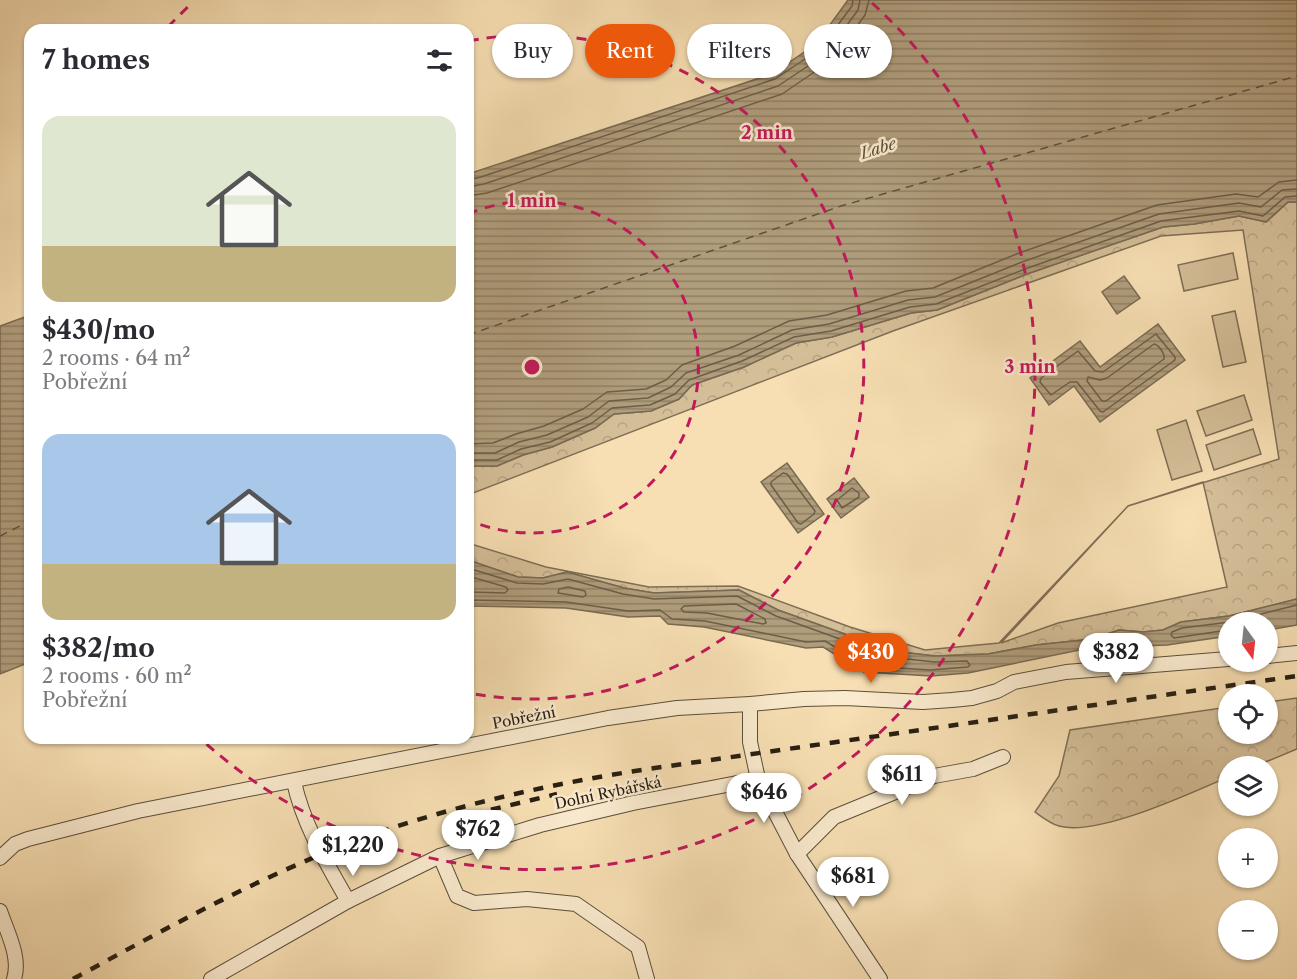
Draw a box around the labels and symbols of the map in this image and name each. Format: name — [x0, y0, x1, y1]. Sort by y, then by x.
text: 2 min — [741, 122, 794, 144]
water label: Labe — [856, 132, 900, 164]
text: 1 min — [507, 190, 557, 212]
text: 3 min — [1004, 356, 1056, 378]
centre of rings — [522, 357, 542, 377]
north arrow — [1218, 612, 1278, 672]
pin: $430 — [835, 633, 907, 684]
pin: $382 — [1080, 633, 1152, 684]
street label: Pobřežní — [491, 702, 558, 733]
pin: $611 — [866, 755, 938, 806]
street label: Dolní Rybářská — [553, 772, 663, 813]
pin: $646 — [728, 773, 800, 824]
pin: $762 — [442, 810, 514, 861]
pin: $1,220 — [304, 826, 402, 877]
pin: $681 — [817, 857, 889, 908]

